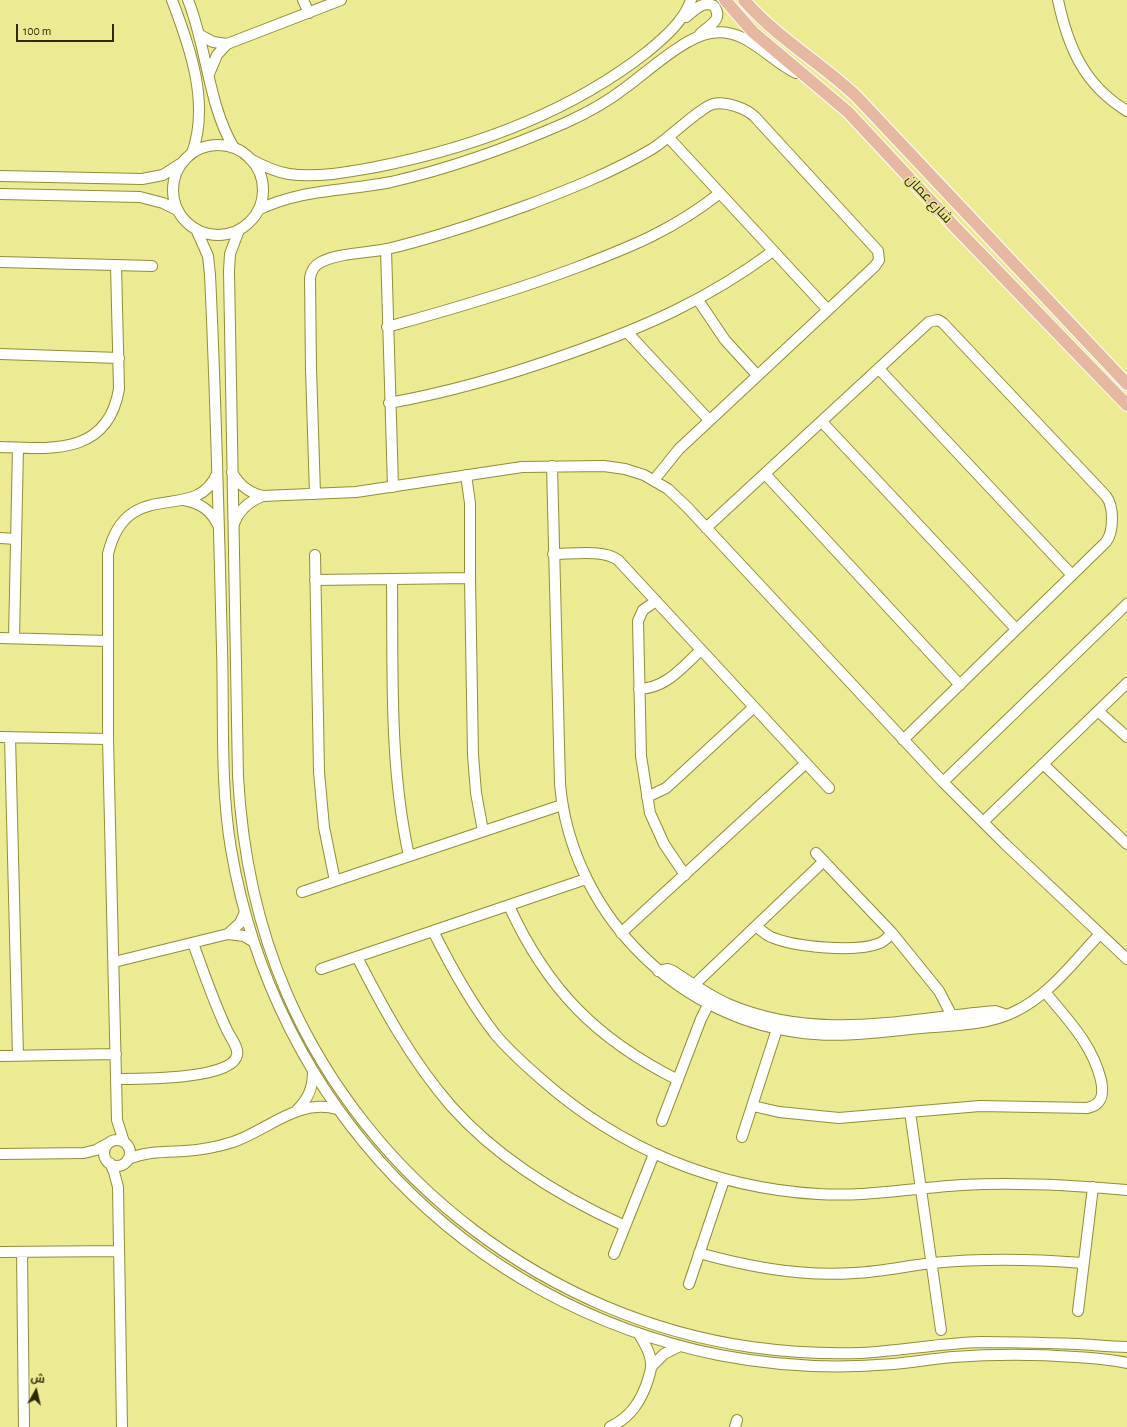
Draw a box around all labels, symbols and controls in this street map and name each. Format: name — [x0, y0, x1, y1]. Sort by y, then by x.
scale bar — [18, 16, 116, 42]
text: 100 m — [23, 25, 51, 37]
street label: شارع عمان — [902, 171, 956, 227]
north arrow — [16, 1371, 56, 1411]
text: ش — [30, 1372, 45, 1385]

